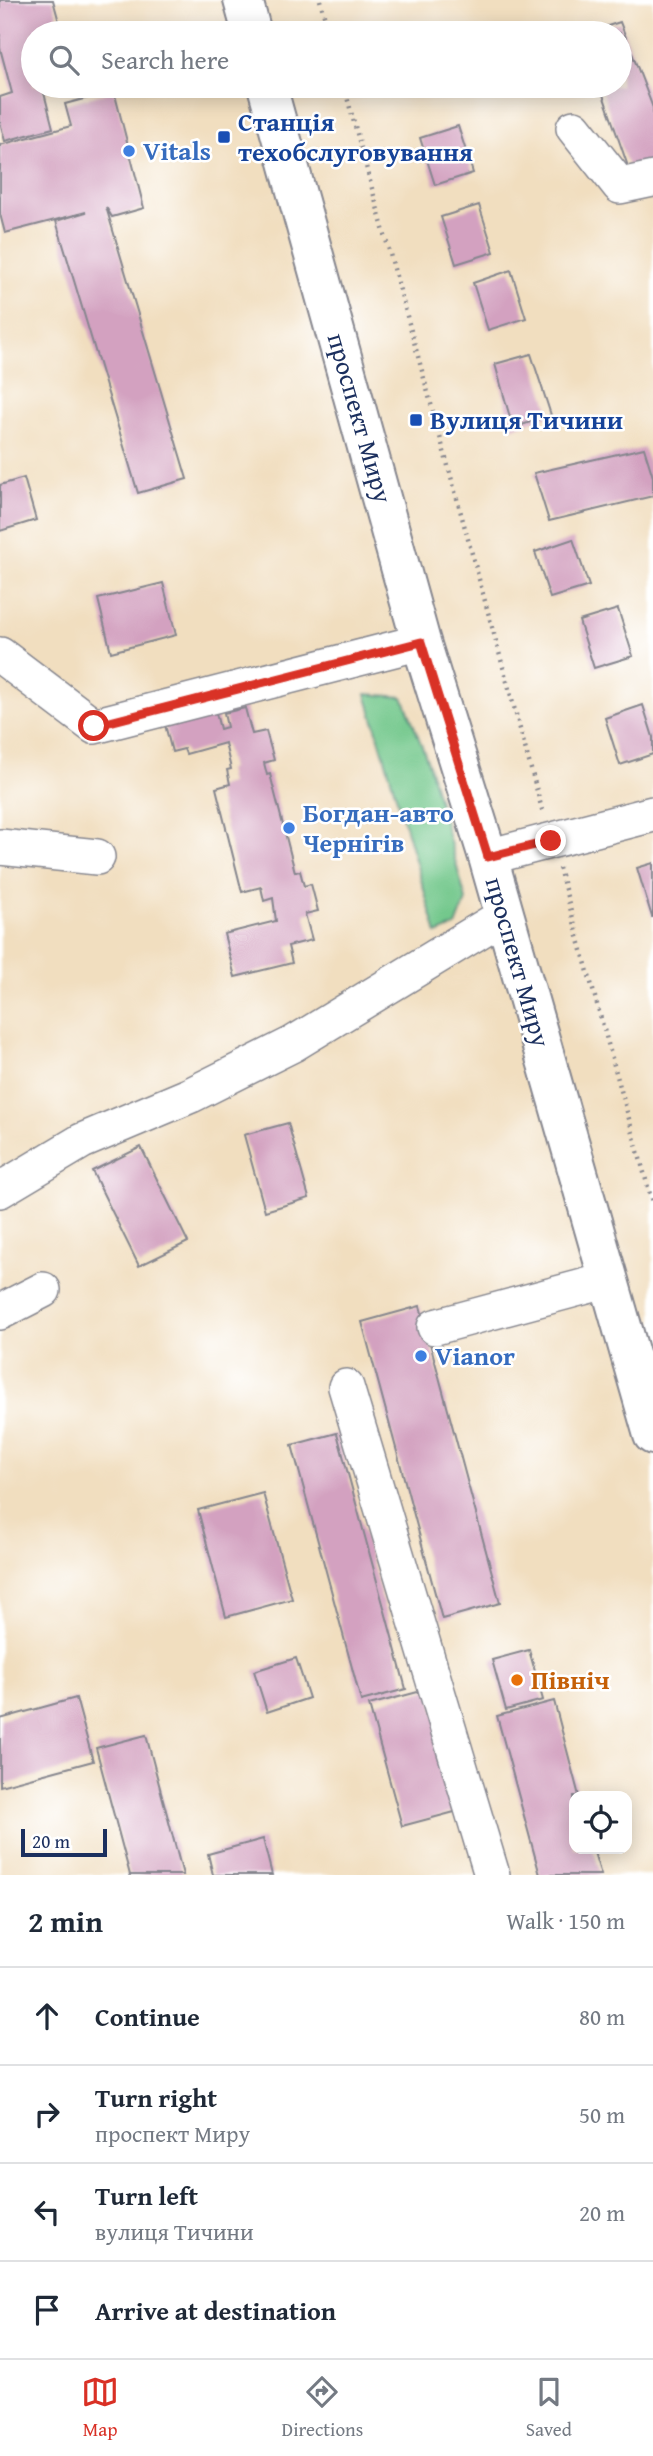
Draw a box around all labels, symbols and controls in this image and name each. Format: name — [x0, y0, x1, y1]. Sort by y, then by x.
search box — [21, 21, 632, 98]
text: Search here — [101, 40, 229, 79]
icon: search — [45, 41, 83, 79]
place label: Станція техобслуговування — [238, 102, 473, 171]
marker: Станція техобслуговування — [216, 129, 232, 145]
place label: Vitals — [143, 131, 211, 170]
marker: Vitals — [121, 143, 137, 159]
street label: проспект Миру — [318, 328, 403, 508]
place label: Вулиця Тичини — [430, 400, 623, 439]
marker: Вулиця Тичини — [408, 412, 424, 428]
route start — [78, 710, 109, 741]
place label: Богдан-авто Чернігів — [303, 793, 454, 862]
marker: Богдан-авто Чернігів — [281, 820, 297, 836]
route end — [535, 825, 566, 856]
street label: проспект Миру — [476, 872, 561, 1052]
place label: Vianor — [435, 1336, 515, 1375]
marker: Vianor — [413, 1348, 429, 1364]
place label: Північ — [531, 1660, 610, 1699]
marker: Північ — [509, 1672, 525, 1688]
map controls — [569, 1791, 632, 1854]
button: locate — [569, 1791, 632, 1854]
scale bar — [21, 1826, 107, 1858]
text: 20 m — [32, 1827, 70, 1855]
text: 2 min — [28, 1899, 103, 1943]
text: Walk · 150 m — [506, 1904, 625, 1937]
icon: ahead — [28, 1997, 66, 2035]
text: Continue — [95, 1997, 200, 2036]
text: 80 m — [579, 2000, 625, 2033]
text: Turn right — [95, 2078, 217, 2117]
icon: right — [28, 2095, 66, 2133]
text: 50 m — [579, 2098, 625, 2131]
text: проспект Миру — [95, 2117, 250, 2150]
text: Turn left — [95, 2176, 198, 2215]
icon: left — [28, 2193, 66, 2231]
text: 20 m — [579, 2196, 625, 2229]
text: вулиця Тичини — [95, 2215, 254, 2248]
icon: arrive — [28, 2291, 66, 2329]
text: Arrive at destination — [95, 2291, 336, 2330]
tab: Map — [81, 2373, 119, 2443]
tab: Directions — [282, 2373, 363, 2443]
tab: Saved — [526, 2373, 572, 2443]

